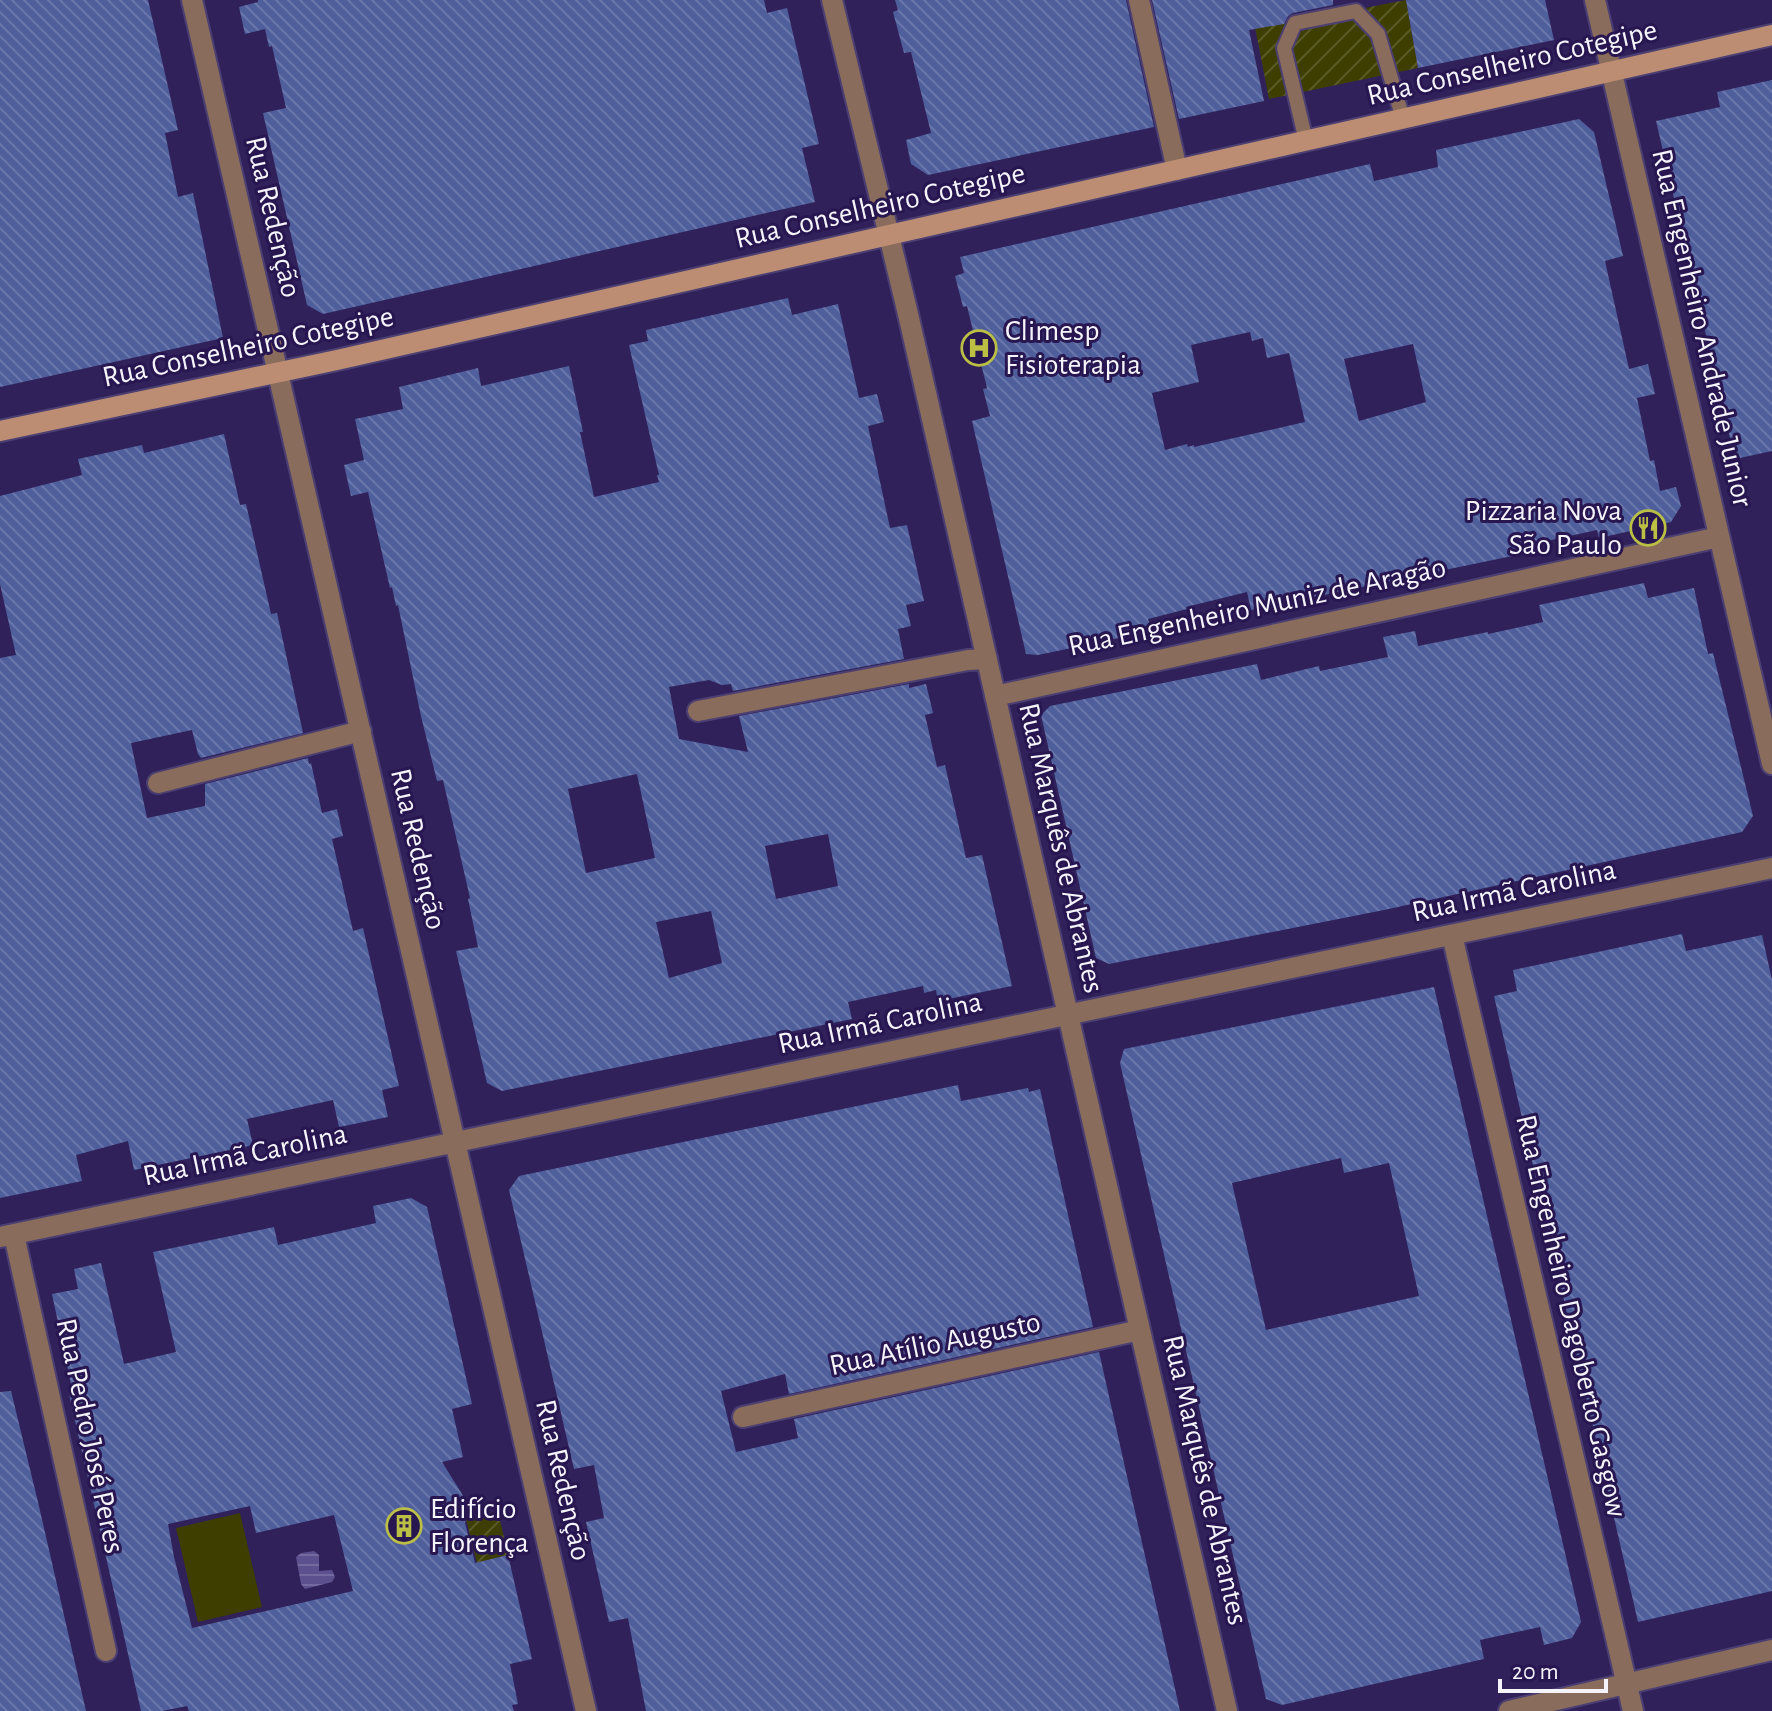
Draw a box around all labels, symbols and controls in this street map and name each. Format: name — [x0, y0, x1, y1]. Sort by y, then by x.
street label: Rua Conselheiro Cotegipe — [1364, 15, 1660, 111]
street label: Rua Redenção — [240, 134, 306, 300]
street label: Rua Engenheiro Andrade Junior — [1646, 146, 1758, 510]
street label: Rua Conselheiro Cotegipe — [732, 158, 1028, 254]
street label: Rua Conselheiro Cotegipe — [100, 301, 396, 393]
place label: Climesp Fisioterapia — [1005, 316, 1141, 380]
hospital icon: Climesp Fisioterapia — [960, 329, 998, 367]
place label: Pizzaria Nova São Paulo — [1465, 496, 1622, 560]
restaurant icon: Pizzaria Nova São Paulo — [1629, 509, 1667, 547]
street label: Rua Engenheiro Muniz de Aragão — [1065, 552, 1449, 662]
street label: Rua Marquês de Abrantes — [1013, 700, 1109, 996]
street label: Rua Redenção — [385, 766, 451, 932]
street label: Rua Irmã Carolina — [1409, 855, 1619, 927]
street label: Rua Irmã Carolina — [775, 987, 985, 1059]
street label: Rua Engenheiro Dagoberto Gasgow — [1510, 1112, 1632, 1520]
street label: Rua Irmã Carolina — [140, 1119, 350, 1191]
street label: Rua Atílio Augusto — [827, 1307, 1043, 1381]
street label: Rua Pedro José Peres — [50, 1316, 130, 1556]
street label: Rua Marquês de Abrantes — [1157, 1332, 1253, 1628]
street label: Rua Redenção — [530, 1397, 596, 1563]
place label: Edifício Florença — [430, 1494, 529, 1558]
building icon: Edifício Florença — [385, 1507, 423, 1545]
scale bar — [1500, 1643, 1606, 1693]
text: 20 m — [1512, 1660, 1559, 1684]

